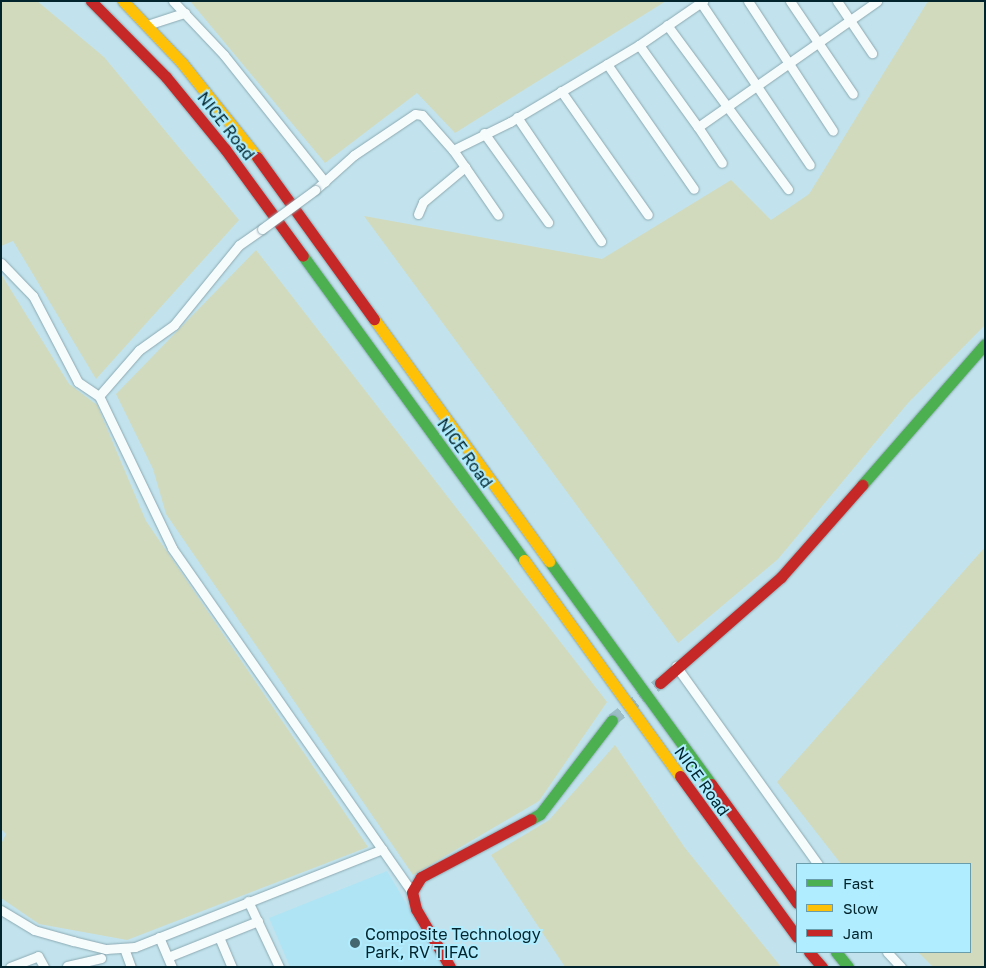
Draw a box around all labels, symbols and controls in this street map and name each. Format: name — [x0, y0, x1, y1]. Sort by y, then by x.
street label: NICE Road — [193, 88, 259, 164]
street label: NICE Road — [433, 415, 497, 491]
street label: NICE Road — [670, 743, 734, 819]
legend — [796, 863, 971, 953]
text: Fast — [843, 874, 874, 892]
text: Slow — [843, 899, 878, 917]
place label: Composite Technology Park, RV TIFAC — [365, 924, 541, 962]
text: Jam — [843, 924, 873, 942]
marker: Composite Technology Park, RV TIFAC — [349, 937, 361, 949]

